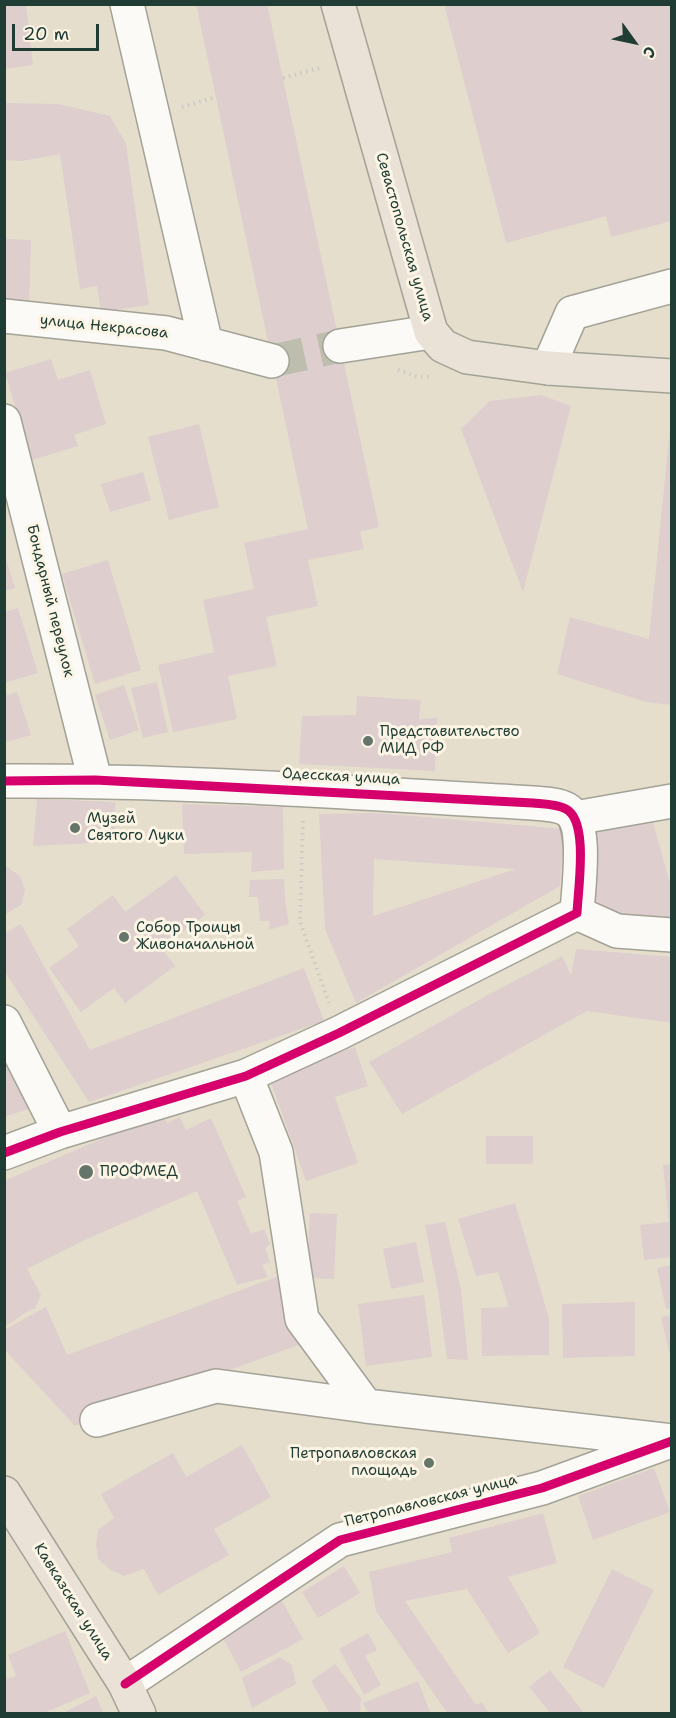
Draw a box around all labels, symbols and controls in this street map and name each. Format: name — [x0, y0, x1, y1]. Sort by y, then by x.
scale bar — [15, 12, 102, 50]
north arrow — [604, 12, 664, 72]
text: 20 m — [23, 22, 69, 46]
text: С — [638, 42, 661, 62]
street label: Севастопольская улица — [371, 151, 437, 323]
street label: улица Некрасова — [39, 311, 169, 343]
street label: Бондарный переулок — [22, 523, 78, 679]
place label: Представительство МИД РФ — [380, 723, 520, 758]
marker: Представительство МИД РФ — [361, 734, 375, 748]
street label: Одесская улица — [282, 765, 400, 789]
place label: Музей Святого Луки — [87, 810, 184, 845]
marker: Музей Святого Луки — [68, 821, 82, 835]
place label: Собор Троицы Живоначальной — [136, 919, 254, 954]
marker: Собор Троицы Живоначальной — [117, 930, 131, 944]
marker: ПРОФМЕД — [77, 1163, 95, 1181]
place label: ПРОФМЕД — [100, 1163, 178, 1181]
place label: Петропавловская площадь — [290, 1445, 417, 1480]
marker: Петропавловская площадь — [422, 1456, 436, 1470]
street label: Петропавловская улица — [343, 1471, 519, 1531]
street label: Кавказская улица — [30, 1540, 116, 1664]

